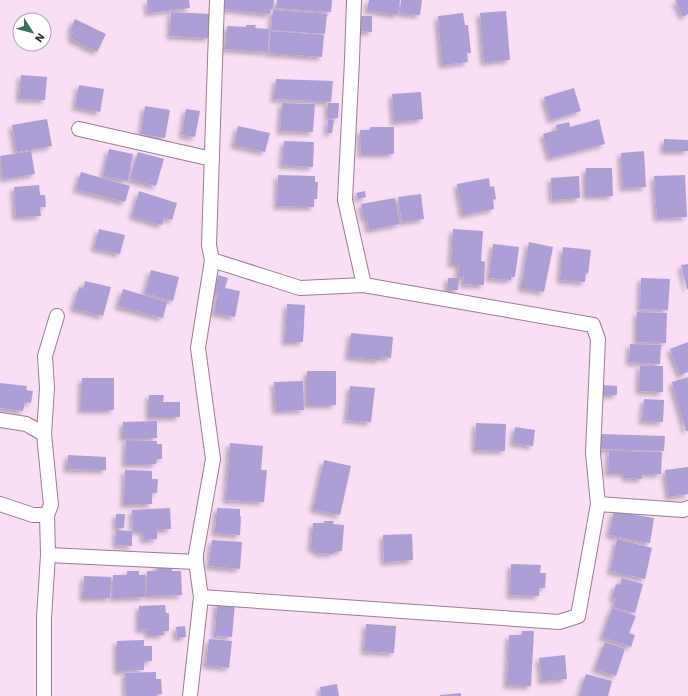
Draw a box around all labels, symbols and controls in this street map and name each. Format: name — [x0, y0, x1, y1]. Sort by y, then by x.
north arrow — [12, 12, 52, 52]
text: N — [32, 30, 47, 45]

